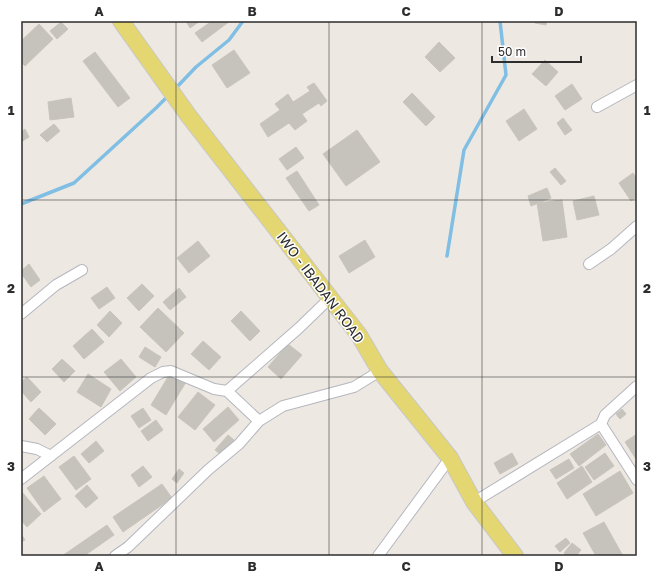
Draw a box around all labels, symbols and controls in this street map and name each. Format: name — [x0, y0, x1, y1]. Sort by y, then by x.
text: A — [94, 3, 104, 19]
text: B — [247, 3, 257, 19]
text: C — [401, 3, 411, 19]
text: D — [554, 3, 564, 19]
scale bar — [492, 38, 581, 64]
text: 50 m — [498, 44, 526, 59]
text: 1 — [8, 102, 15, 118]
text: 1 — [644, 102, 651, 118]
street label: IWO - IBADAN ROAD — [274, 228, 368, 346]
text: 2 — [7, 280, 15, 296]
text: 2 — [643, 280, 651, 296]
text: 3 — [7, 458, 15, 474]
text: 3 — [643, 458, 651, 474]
text: A — [94, 558, 104, 574]
text: B — [247, 558, 257, 574]
text: C — [401, 558, 411, 574]
text: D — [554, 558, 564, 574]

